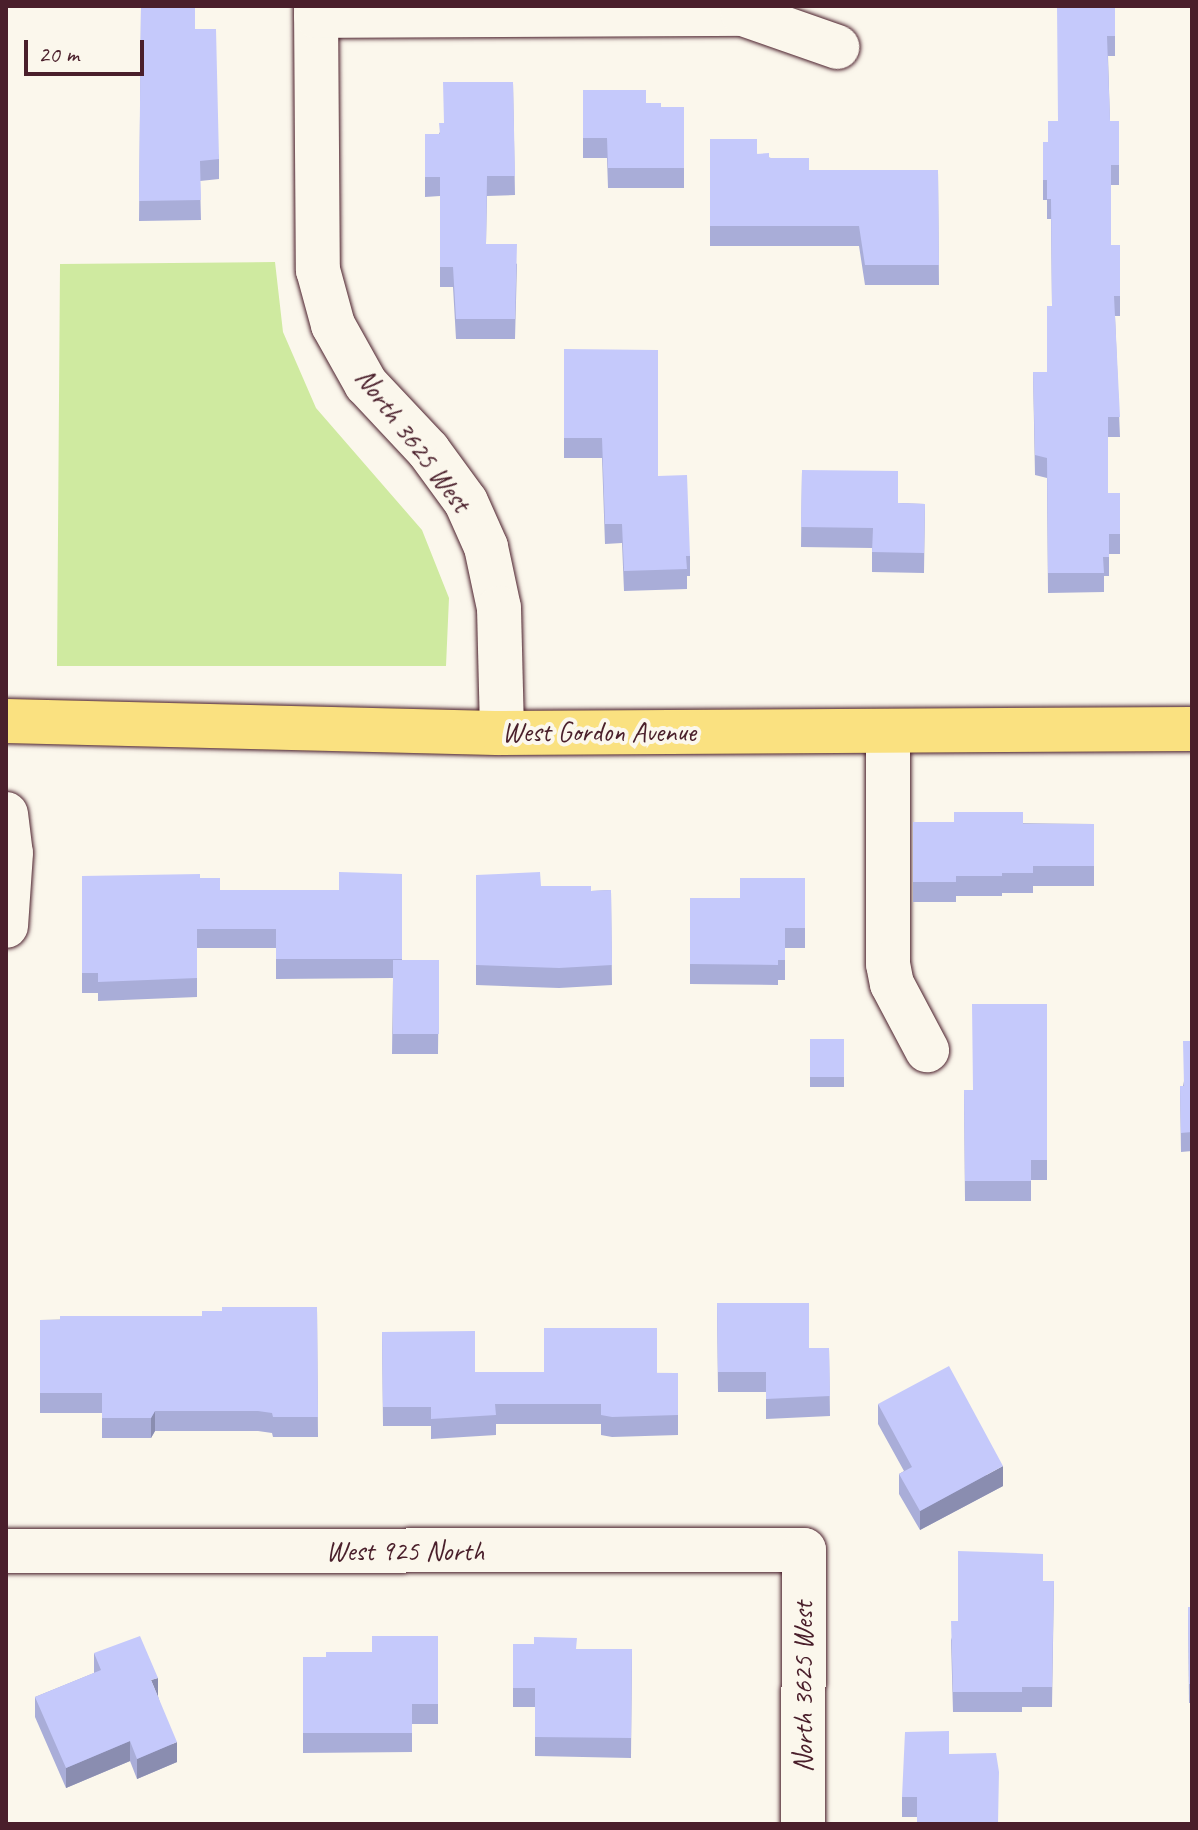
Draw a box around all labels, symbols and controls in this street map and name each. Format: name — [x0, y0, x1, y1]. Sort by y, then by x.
scale bar — [28, 24, 148, 74]
text: 20 m — [38, 39, 79, 69]
street label: North 3625 West — [348, 362, 478, 518]
street label: West Gordon Avenue — [502, 715, 696, 749]
street label: West 925 North — [326, 1534, 484, 1568]
street label: North 3625 West — [786, 1601, 820, 1773]

